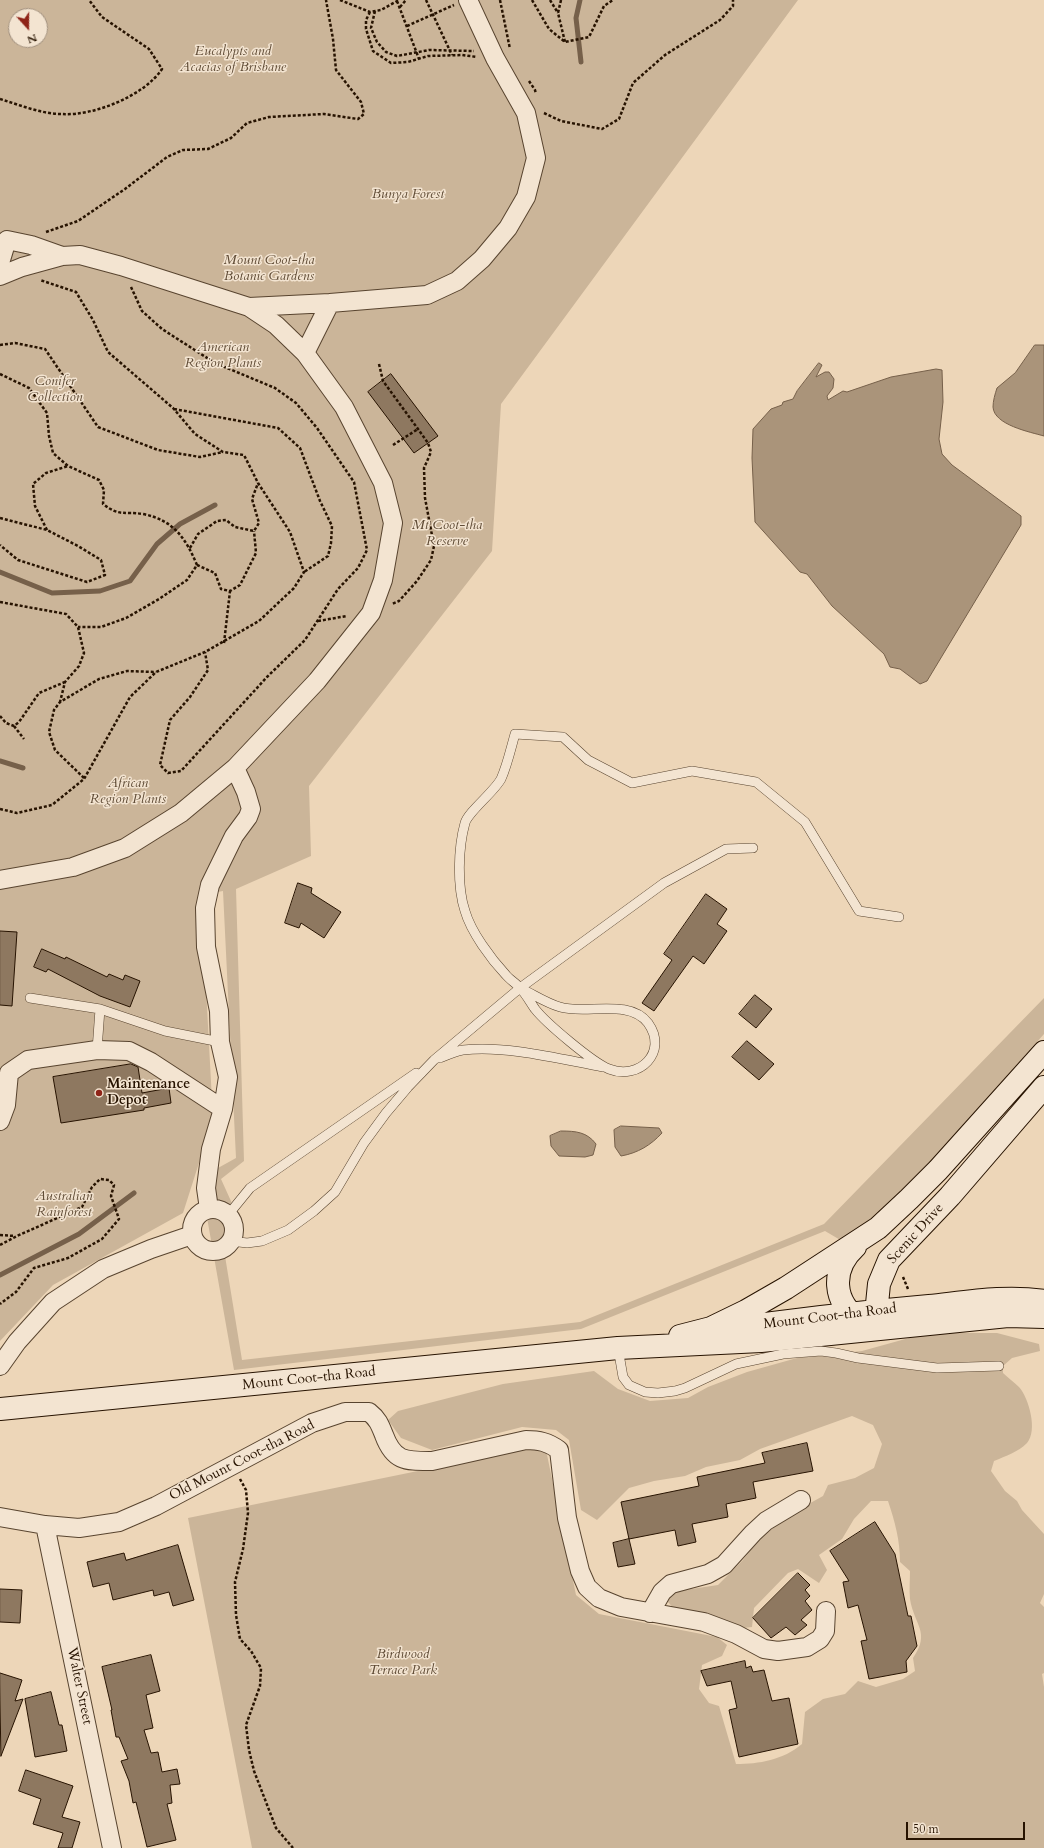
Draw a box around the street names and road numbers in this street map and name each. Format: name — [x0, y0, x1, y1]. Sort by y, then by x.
street label: Scenic Drive — [884, 1200, 948, 1268]
street label: Mount Coot-tha Road — [763, 1301, 897, 1333]
street label: Mount Coot-tha Road — [242, 1364, 376, 1394]
street label: Old Mount Coot-tha Road — [167, 1417, 317, 1505]
street label: Walter Street — [63, 1646, 95, 1726]

